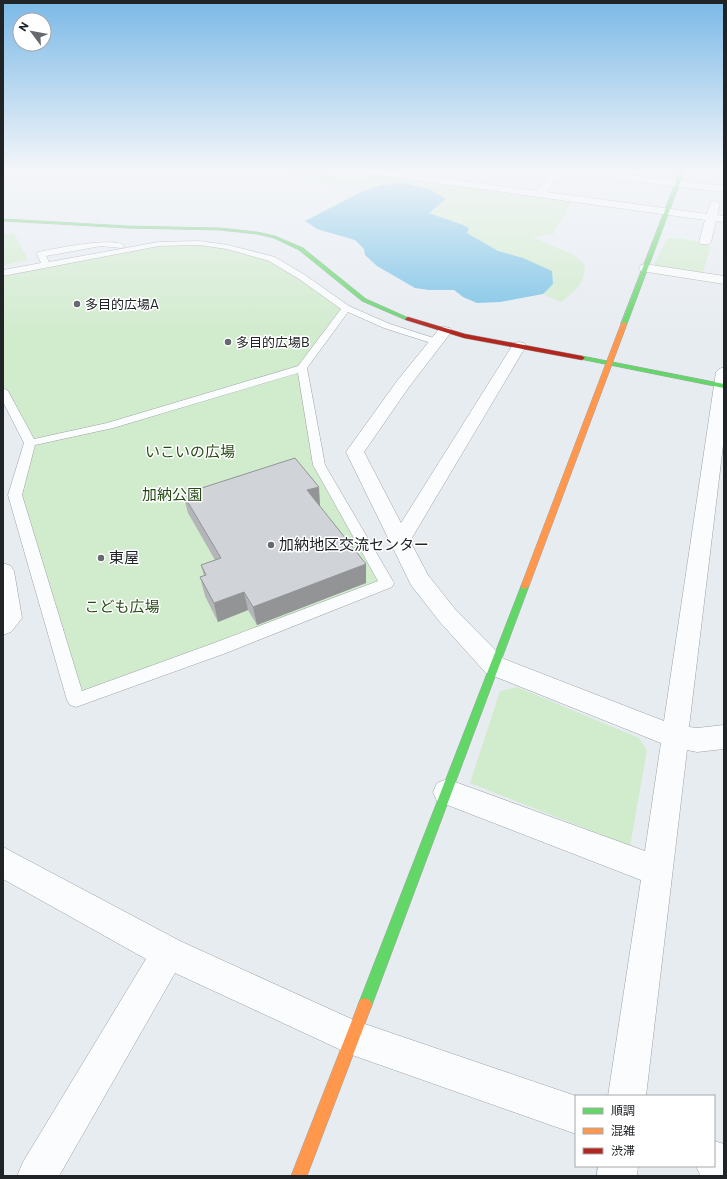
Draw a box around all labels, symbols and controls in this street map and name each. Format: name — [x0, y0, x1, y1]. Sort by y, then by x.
north arrow — [12, 12, 52, 52]
text: N — [15, 19, 31, 33]
place label: 多目的広場A — [85, 296, 159, 312]
marker: 多目的広場A — [72, 299, 82, 309]
place label: 多目的広場B — [236, 334, 309, 350]
marker: 多目的広場B — [223, 337, 233, 347]
park label: いこいの広場 — [145, 442, 235, 460]
park label: 加納公園 — [142, 485, 202, 503]
place label: 加納地区交流センター — [279, 535, 429, 553]
marker: 加納地区交流センター — [266, 540, 276, 550]
place label: 東屋 — [109, 548, 139, 566]
marker: 東屋 — [96, 553, 106, 563]
park label: こども広場 — [84, 597, 160, 615]
legend — [575, 1095, 715, 1167]
text: 順調 — [611, 1103, 635, 1117]
text: 混雑 — [611, 1123, 635, 1137]
text: 渋滞 — [611, 1143, 635, 1157]

